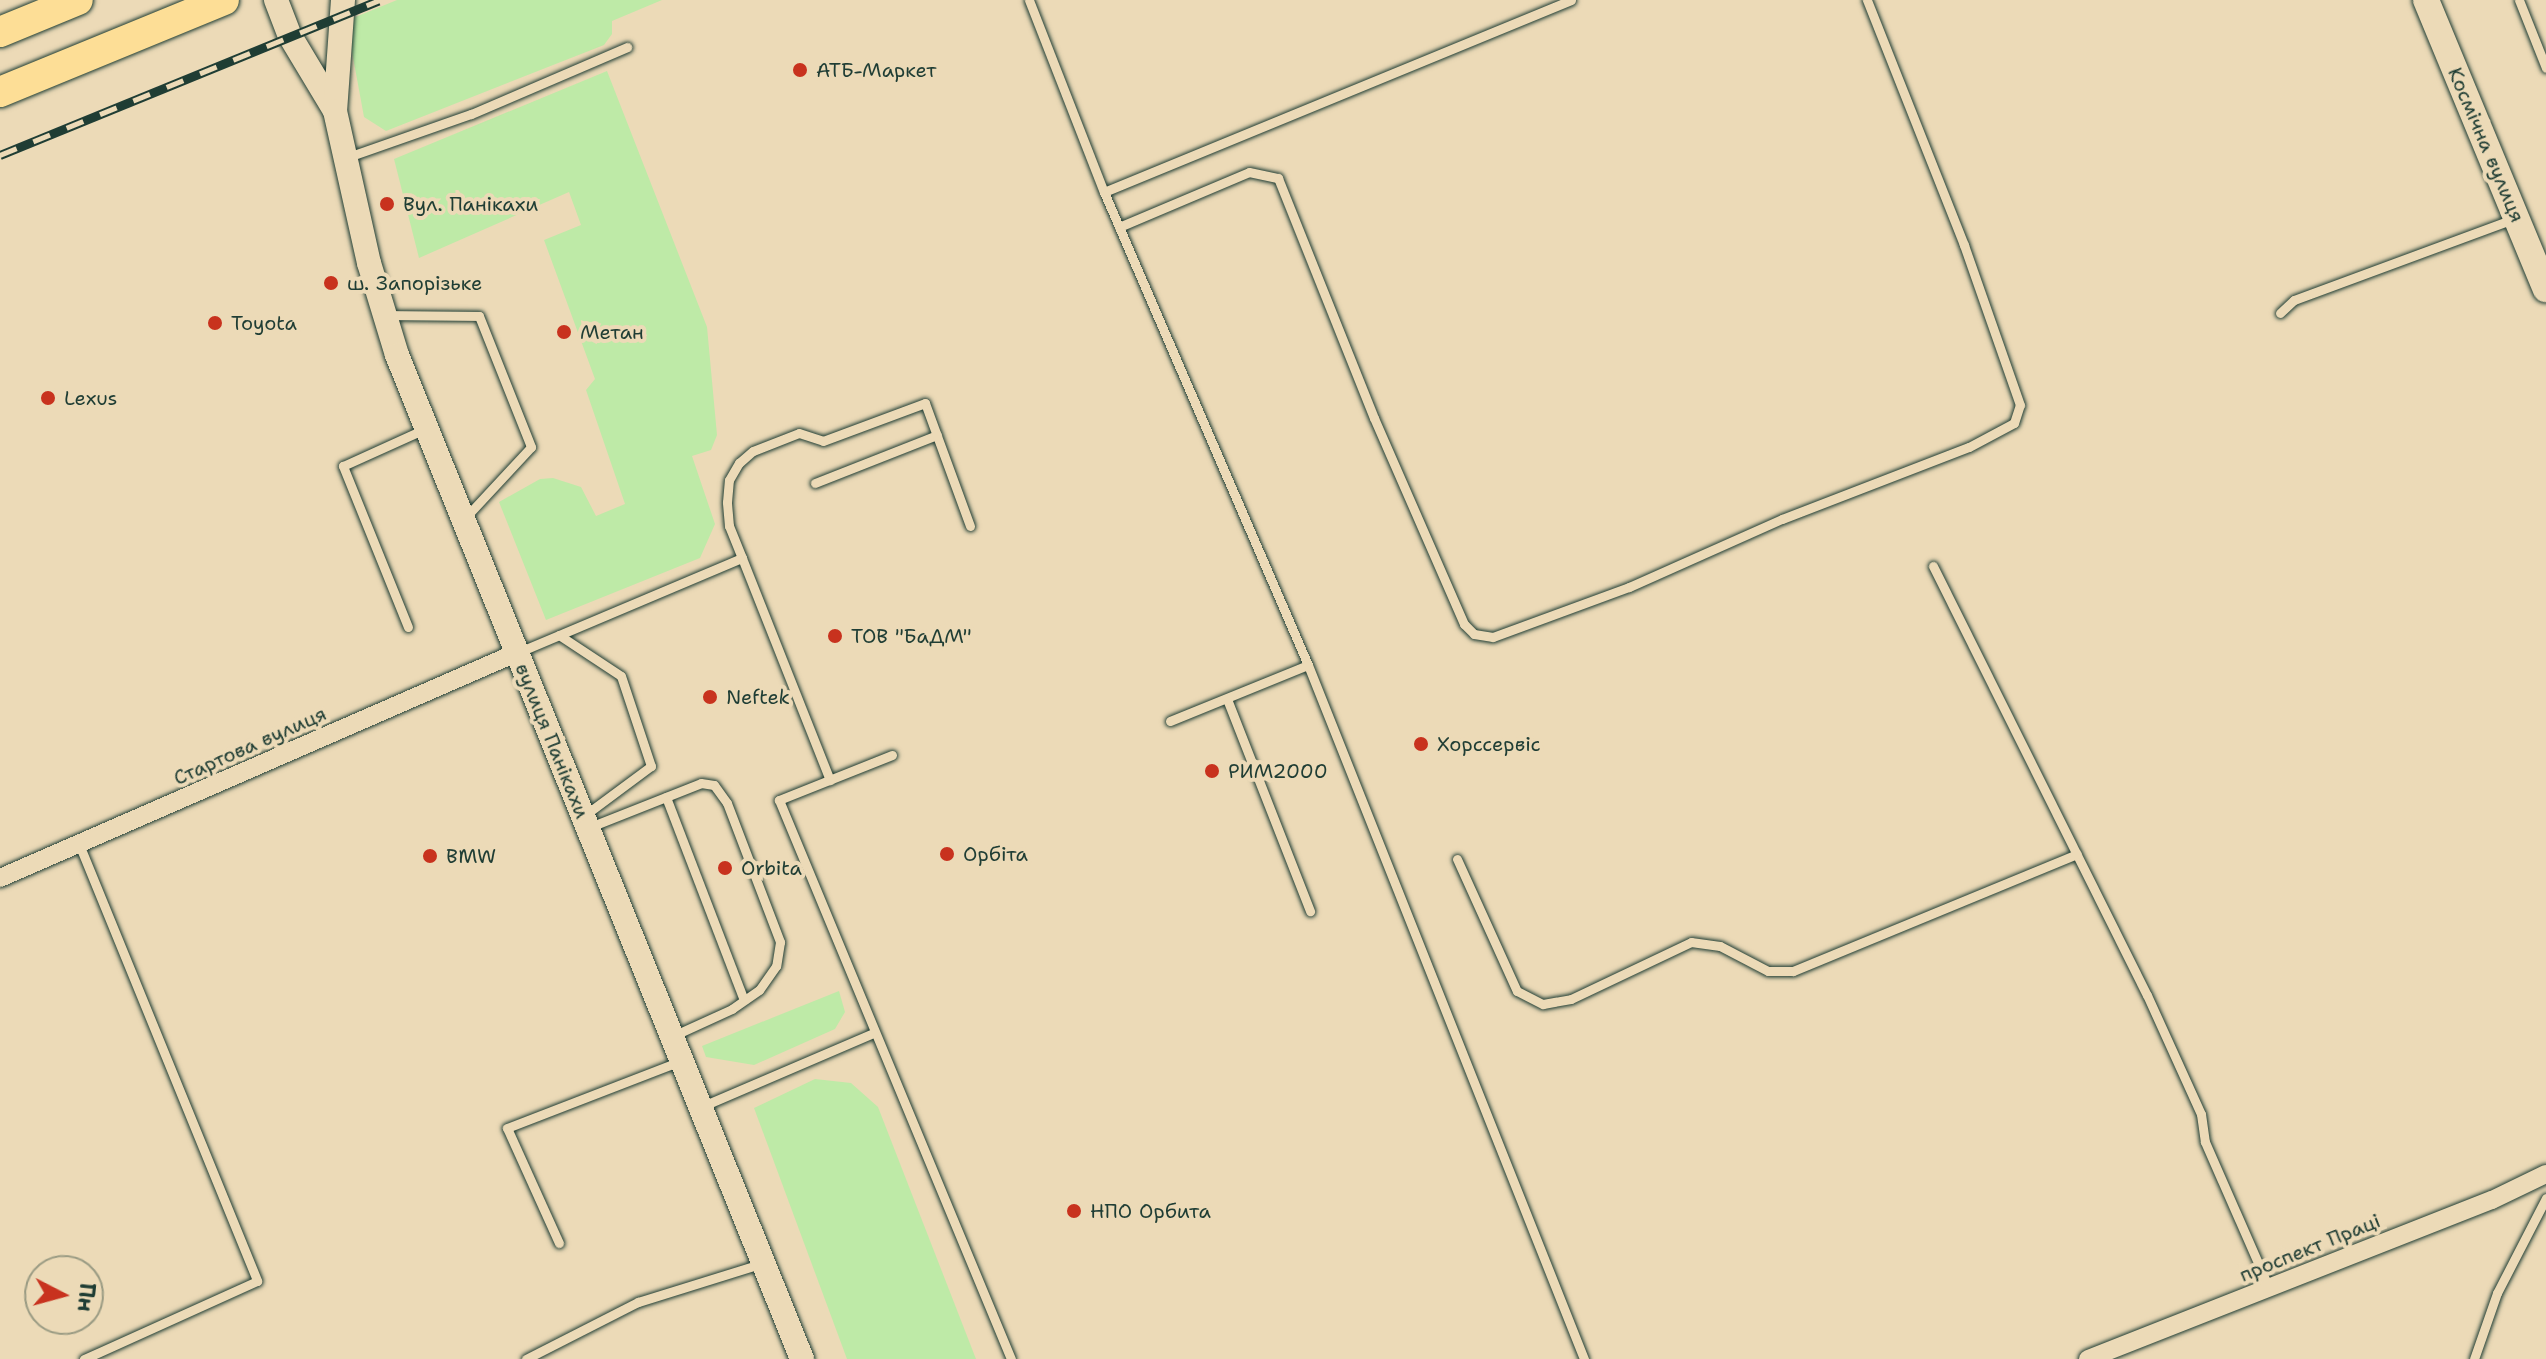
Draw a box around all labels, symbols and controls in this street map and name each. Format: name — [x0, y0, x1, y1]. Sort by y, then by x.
place label: АТБ-Маркет — [816, 58, 936, 82]
marker: АТБ-Маркет — [791, 61, 809, 79]
street label: Космічна вулиця — [2443, 64, 2529, 226]
place label: Вул. Панікахи — [403, 192, 538, 216]
marker: Вул. Панікахи — [378, 195, 396, 213]
place label: ш. Запорізьке — [347, 271, 482, 295]
marker: ш. Запорізьке — [322, 274, 340, 292]
place label: Toyota — [231, 311, 297, 335]
marker: Toyota — [206, 314, 224, 332]
place label: Метан — [580, 320, 644, 344]
marker: Метан — [555, 323, 573, 341]
place label: Lexus — [64, 386, 118, 410]
marker: Lexus — [39, 389, 57, 407]
place label: ТОВ "БаДМ" — [851, 624, 972, 648]
marker: ТОВ "БаДМ" — [826, 627, 844, 645]
street label: вулиця Панікахи — [510, 660, 594, 822]
place label: Neftek — [726, 685, 790, 709]
marker: Neftek — [701, 688, 719, 706]
street label: Стартова вулиця — [170, 702, 330, 790]
place label: Хорссервіс — [1437, 732, 1541, 756]
marker: Хорссервіс — [1412, 735, 1430, 753]
place label: РИМ2000 — [1228, 759, 1328, 783]
marker: РИМ2000 — [1203, 762, 1221, 780]
place label: Орбіта — [963, 842, 1028, 866]
place label: BMW — [446, 844, 496, 868]
marker: Орбіта — [938, 845, 956, 863]
marker: BMW — [421, 847, 439, 865]
place label: Orbita — [741, 856, 802, 880]
marker: Orbita — [716, 859, 734, 877]
place label: НПО Орбита — [1090, 1199, 1211, 1223]
marker: НПО Орбита — [1065, 1202, 1083, 1220]
street label: проспект Праці — [2236, 1209, 2384, 1287]
north arrow — [24, 1255, 104, 1335]
text: Пн — [70, 1281, 102, 1313]

